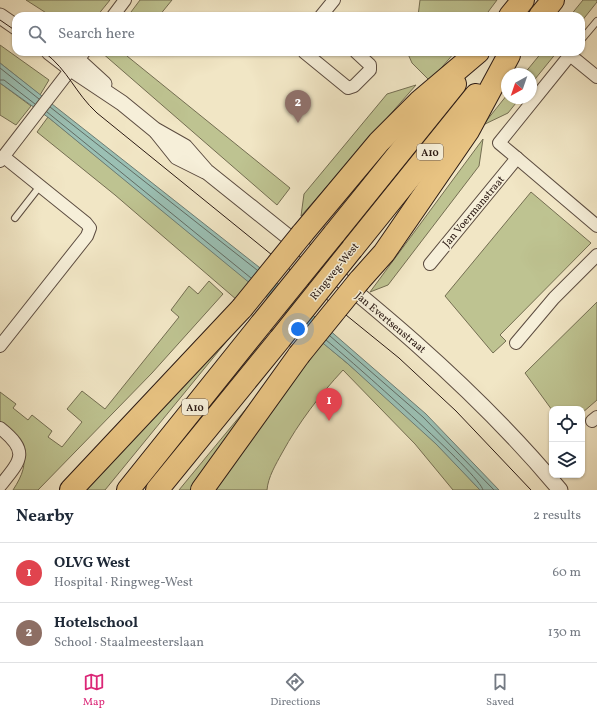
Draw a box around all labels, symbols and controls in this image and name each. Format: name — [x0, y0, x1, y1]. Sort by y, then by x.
search box — [12, 12, 585, 56]
icon: search — [26, 23, 48, 45]
text: Search here — [58, 24, 135, 45]
north arrow — [501, 68, 537, 104]
pin: 2 — [285, 90, 311, 123]
road number: A10 — [417, 144, 443, 160]
street label: Jan Voermanstraat — [440, 173, 509, 251]
street label: Ringweg-West — [307, 240, 363, 304]
street label: Jan Evertsenstraat — [351, 289, 429, 357]
your location — [288, 319, 308, 339]
pin: 1 — [316, 388, 342, 421]
road number: A10 — [182, 399, 208, 415]
map controls — [549, 406, 585, 478]
button: locate — [549, 406, 585, 442]
button: layers — [549, 442, 585, 478]
text: Nearby — [16, 505, 74, 528]
text: 2 results — [533, 507, 581, 525]
text: OLVG West — [54, 553, 130, 574]
text: 1 — [26, 564, 32, 582]
text: 60 m — [553, 564, 581, 582]
text: Hospital · Ringweg-West — [54, 574, 193, 592]
text: Hotelschool — [54, 613, 138, 634]
text: 2 — [26, 624, 32, 642]
text: 130 m — [548, 624, 581, 642]
text: School · Staalmeesterslaan — [54, 634, 204, 652]
tab: Map — [83, 671, 105, 710]
tab: Directions — [270, 671, 321, 710]
tab: Saved — [486, 671, 514, 710]

